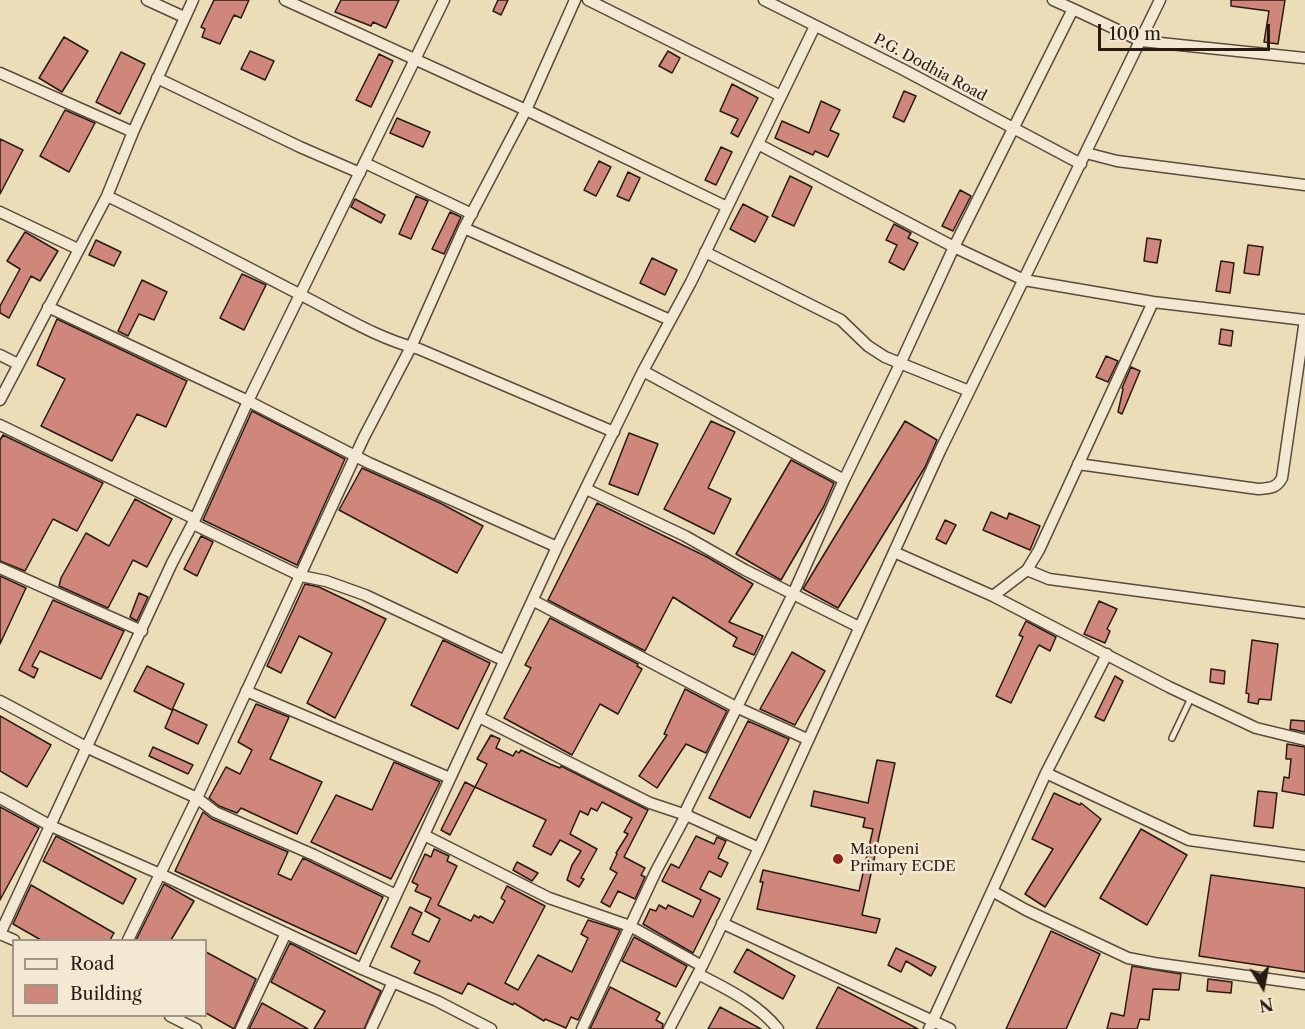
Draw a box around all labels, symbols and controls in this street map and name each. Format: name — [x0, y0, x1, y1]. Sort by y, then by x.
scale bar — [1101, 12, 1274, 50]
text: 100 m — [1109, 23, 1161, 45]
street label: P.G. Dodhia Road — [870, 31, 990, 105]
place label: Matopeni Primary ECDE — [850, 841, 956, 876]
marker: Matopeni Primary ECDE — [831, 852, 845, 866]
legend — [12, 939, 207, 1017]
text: Road — [70, 953, 115, 975]
north arrow — [1233, 957, 1293, 1017]
text: Building — [70, 983, 142, 1005]
text: N — [1258, 994, 1275, 1016]

